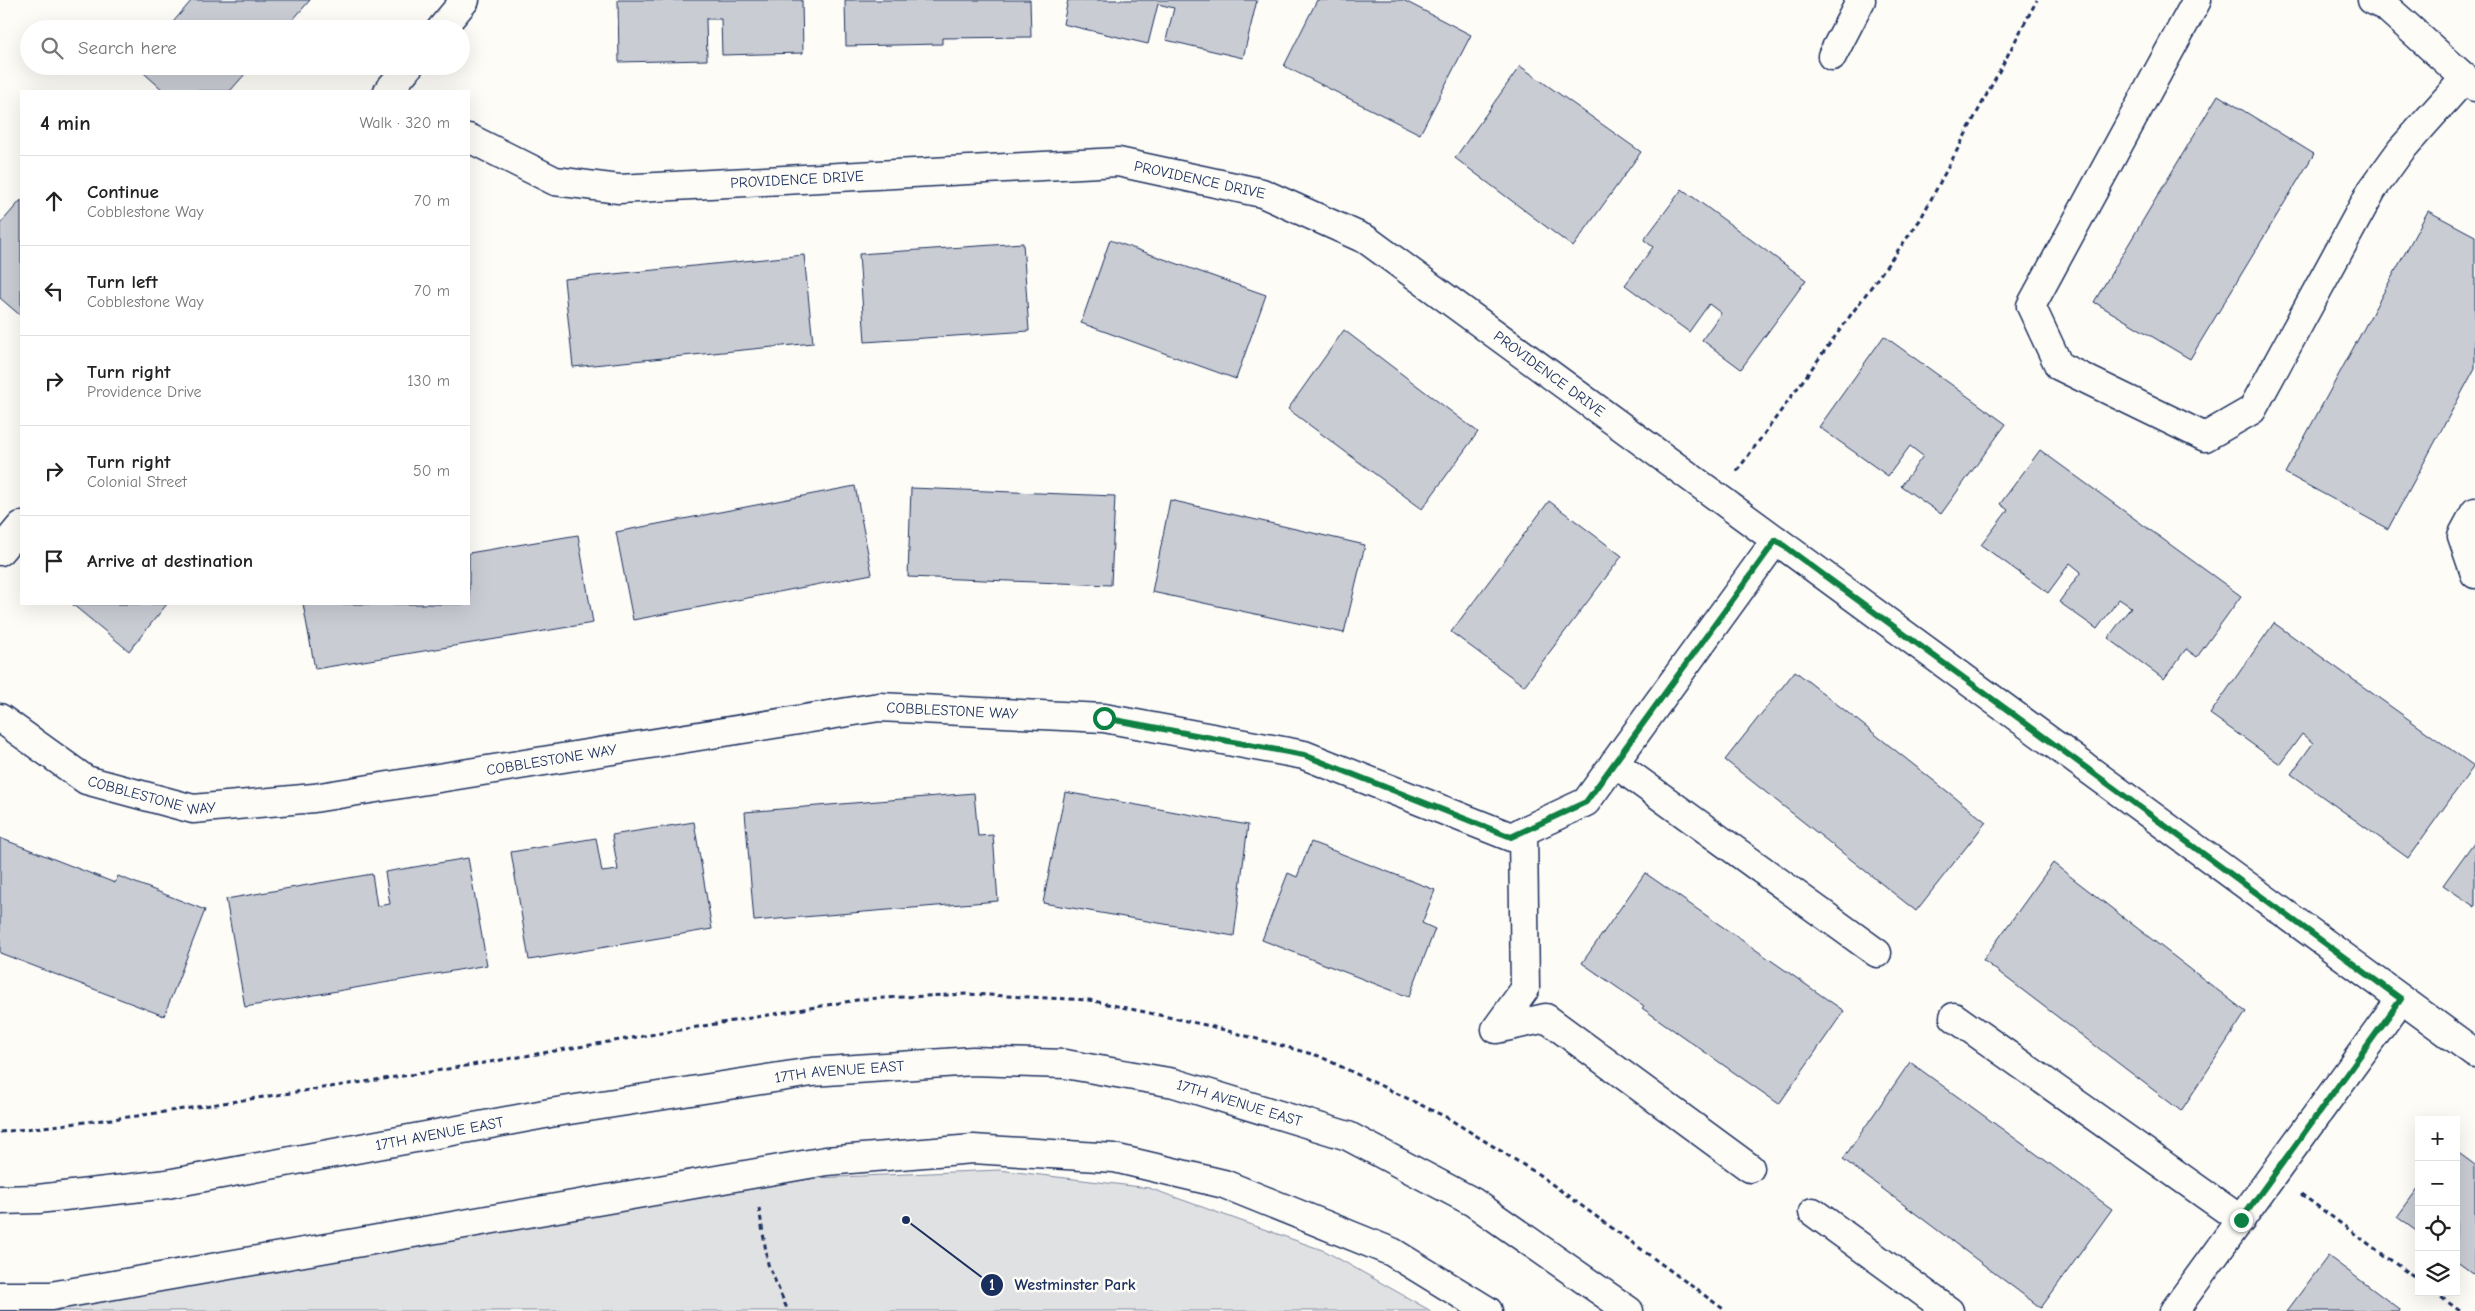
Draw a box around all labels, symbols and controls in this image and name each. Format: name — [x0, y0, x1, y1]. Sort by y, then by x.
search box — [20, 20, 470, 75]
icon: search — [38, 34, 66, 62]
text: Search here — [78, 37, 177, 59]
text: 4 min — [40, 111, 91, 135]
text: Walk · 320 m — [359, 114, 450, 132]
street label: PROVIDENCE DRIVE — [1133, 157, 1267, 202]
street label: PROVIDENCE DRIVE — [730, 167, 864, 192]
text: Continue — [87, 181, 159, 203]
icon: ahead — [40, 187, 68, 215]
text: 70 m — [414, 192, 450, 210]
text: Cobblestone Way — [87, 203, 204, 221]
text: Turn left — [87, 271, 158, 293]
icon: left — [40, 277, 68, 305]
text: 70 m — [414, 282, 450, 300]
text: Cobblestone Way — [87, 293, 204, 311]
street label: PROVIDENCE DRIVE — [1490, 327, 1609, 421]
text: Turn right — [87, 361, 171, 383]
icon: right — [40, 367, 68, 395]
text: 130 m — [407, 372, 450, 390]
text: Providence Drive — [87, 383, 202, 401]
text: Turn right — [87, 451, 171, 473]
icon: right — [40, 457, 68, 485]
text: 50 m — [413, 462, 450, 480]
text: Colonial Street — [87, 473, 187, 491]
icon: arrive — [40, 547, 68, 575]
text: Arrive at destination — [87, 550, 253, 572]
street label: COBBLESTONE WAY — [886, 698, 1019, 723]
route start — [1093, 707, 1116, 730]
street label: COBBLESTONE WAY — [485, 740, 618, 779]
street label: COBBLESTONE WAY — [86, 772, 217, 818]
street label: 17TH AVENUE EAST — [773, 1057, 905, 1087]
street label: 17TH AVENUE EAST — [1174, 1075, 1304, 1131]
street label: 17TH AVENUE EAST — [374, 1113, 505, 1154]
map controls — [2415, 1116, 2460, 1296]
button: + — [2415, 1116, 2460, 1161]
button: − — [2415, 1161, 2460, 1206]
button: locate — [2415, 1206, 2460, 1251]
route end — [2230, 1209, 2253, 1232]
button: layers — [2415, 1251, 2460, 1296]
callout: Westminster Park — [980, 1269, 1145, 1300]
text: 1 — [989, 1276, 995, 1294]
text: Westminster Park — [1015, 1276, 1136, 1294]

